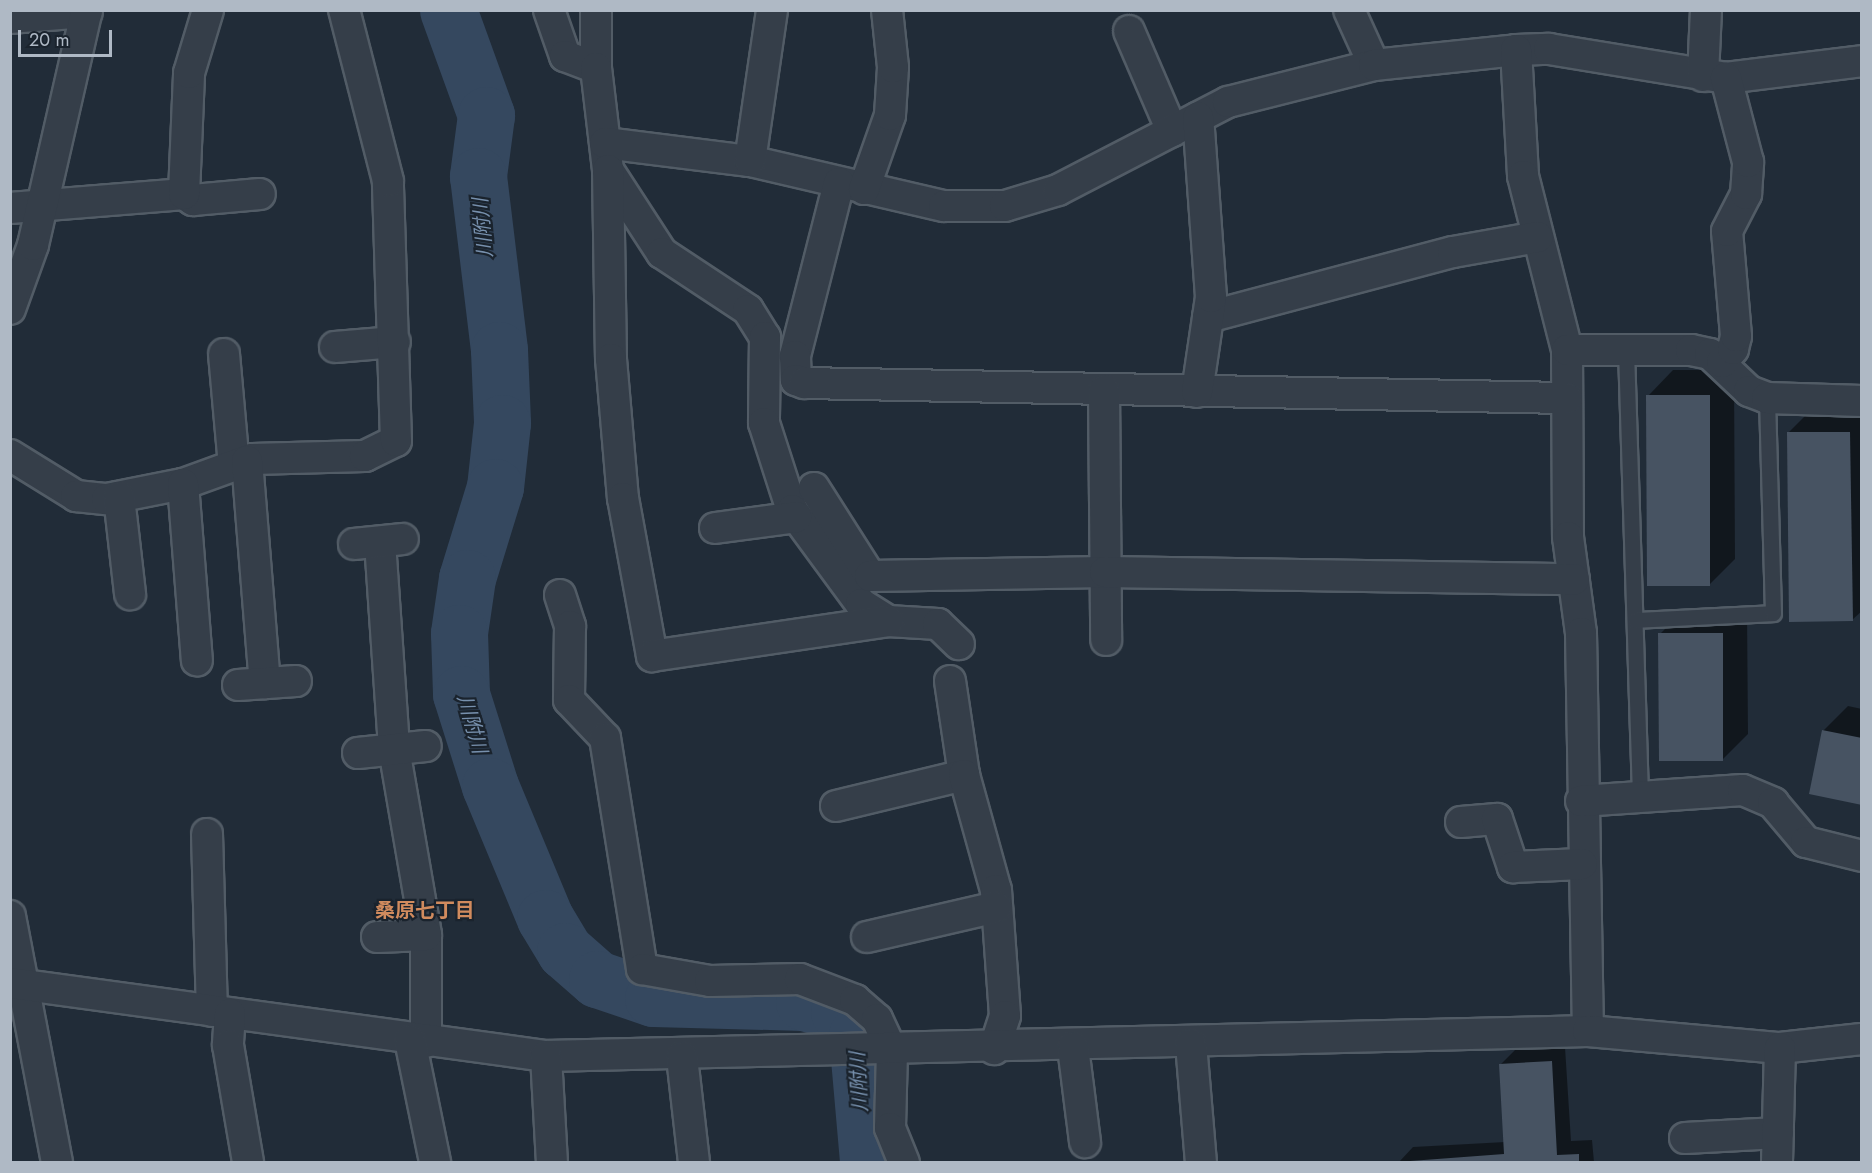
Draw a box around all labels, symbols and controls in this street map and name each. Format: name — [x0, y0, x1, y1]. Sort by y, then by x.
scale bar — [21, 18, 116, 56]
text: 20 m — [29, 27, 69, 53]
water label: 川附川 — [468, 197, 498, 259]
water label: 川附川 — [452, 692, 492, 756]
district label: 桑原七丁目 — [375, 898, 475, 922]
water label: 川附川 — [845, 1051, 873, 1113]

